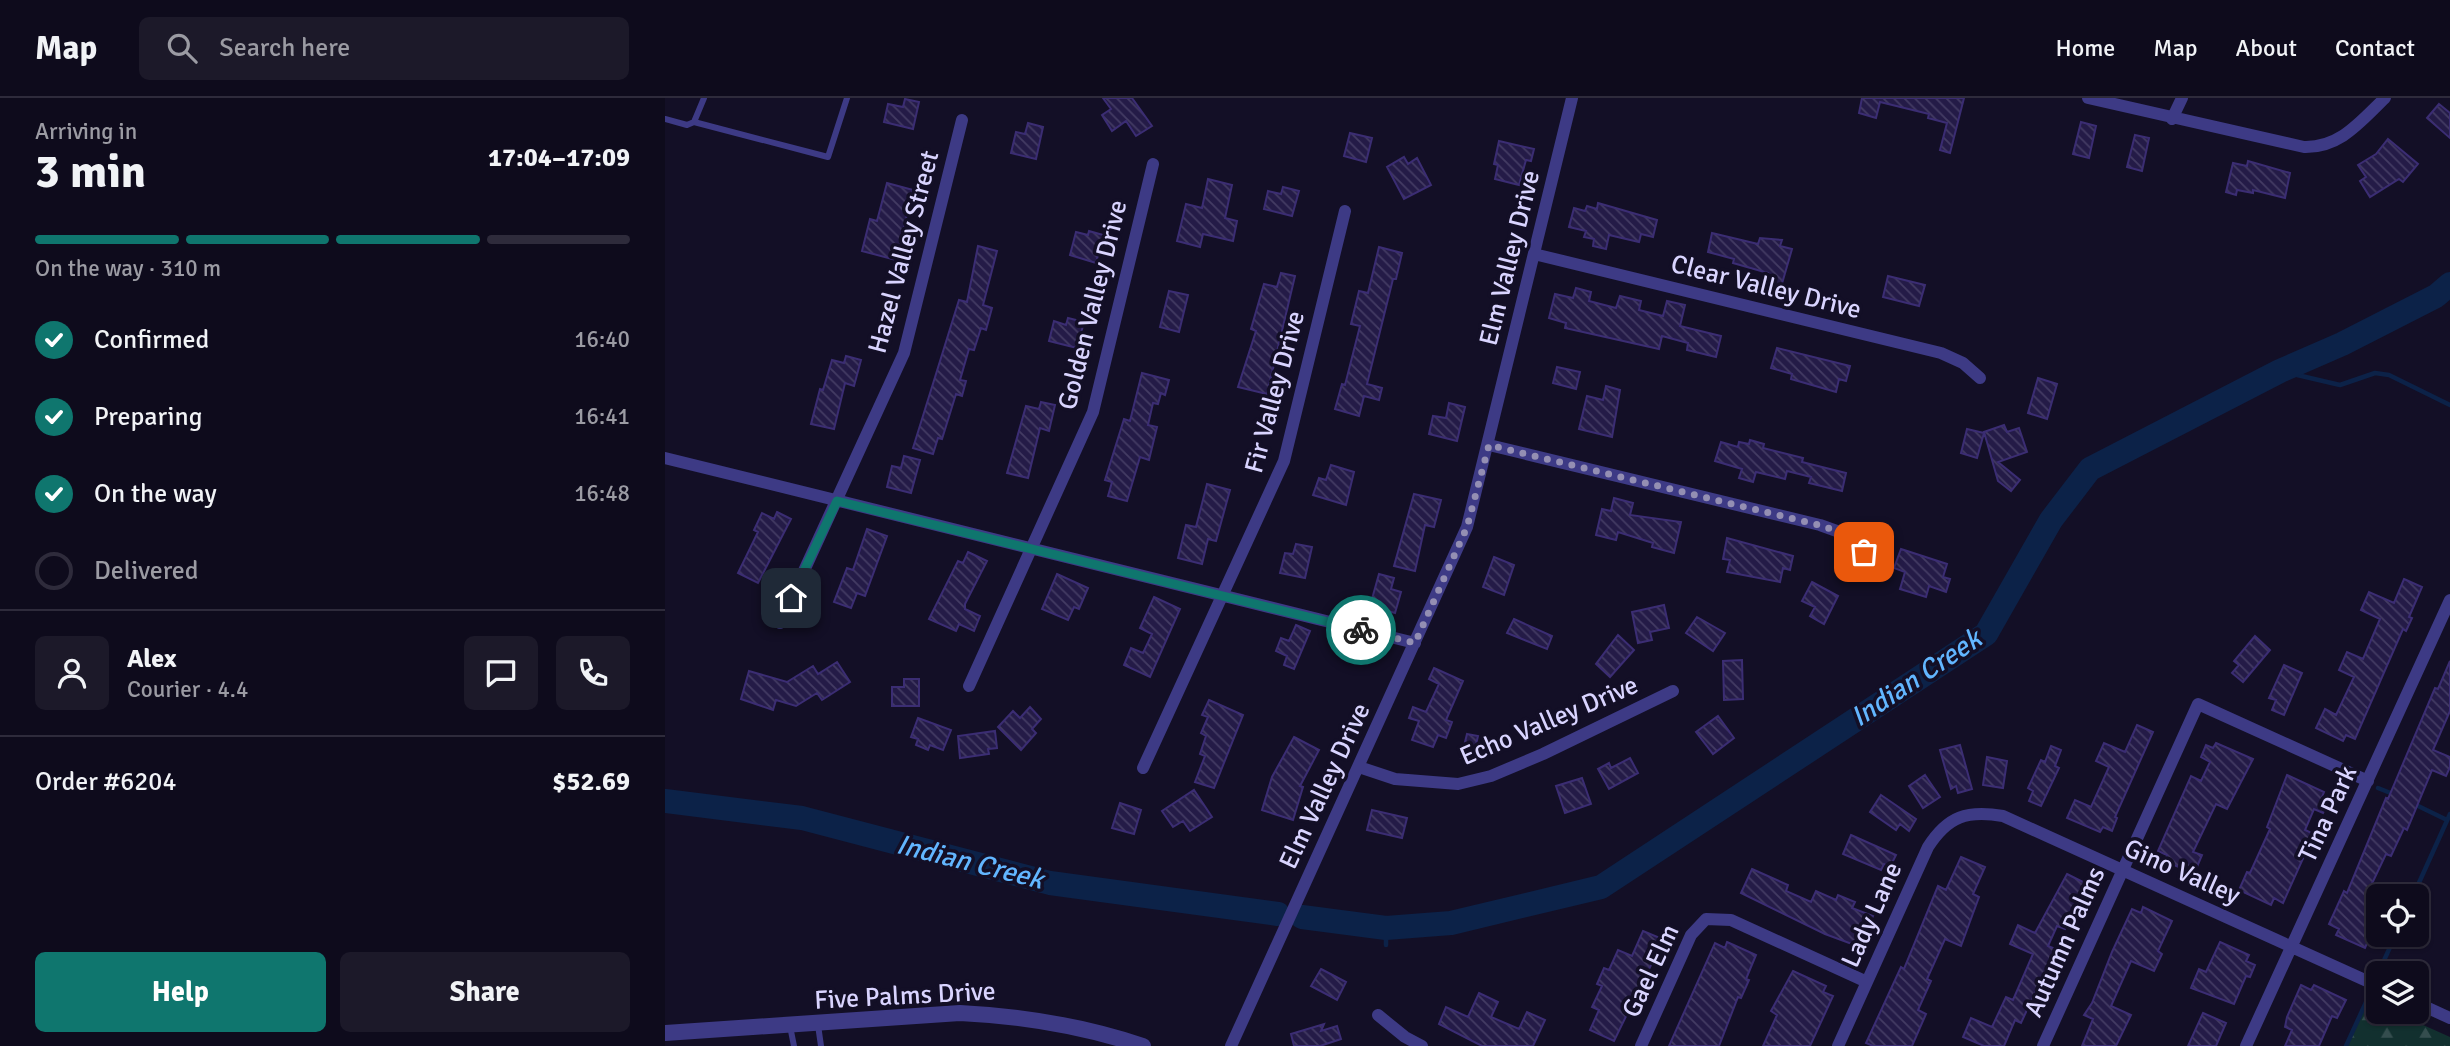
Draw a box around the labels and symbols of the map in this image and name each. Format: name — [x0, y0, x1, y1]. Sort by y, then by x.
street label: Hazel Valley Street — [862, 147, 946, 357]
street label: Elm Valley Drive — [1473, 167, 1547, 349]
street label: Golden Valley Drive — [1051, 197, 1135, 413]
street label: Clear Valley Drive — [1667, 248, 1865, 326]
street label: Fir Valley Drive — [1238, 307, 1312, 477]
pin — [1834, 522, 1894, 582]
pin — [761, 568, 821, 628]
courier — [1326, 595, 1396, 665]
water label: Indian Creek — [1844, 620, 1990, 734]
street label: Echo Valley Drive — [1455, 669, 1643, 773]
street label: Elm Valley Drive — [1273, 698, 1377, 874]
street label: Tina Park — [2292, 761, 2364, 867]
water label: Indian Creek — [893, 827, 1050, 897]
street label: Gino Valley — [2119, 832, 2245, 912]
street label: Lady Lane — [1835, 857, 1909, 973]
street label: Autumn Palms — [2018, 862, 2112, 1022]
street label: Gael Elm — [1616, 919, 1686, 1023]
street label: Five Palms Drive — [814, 975, 996, 1017]

